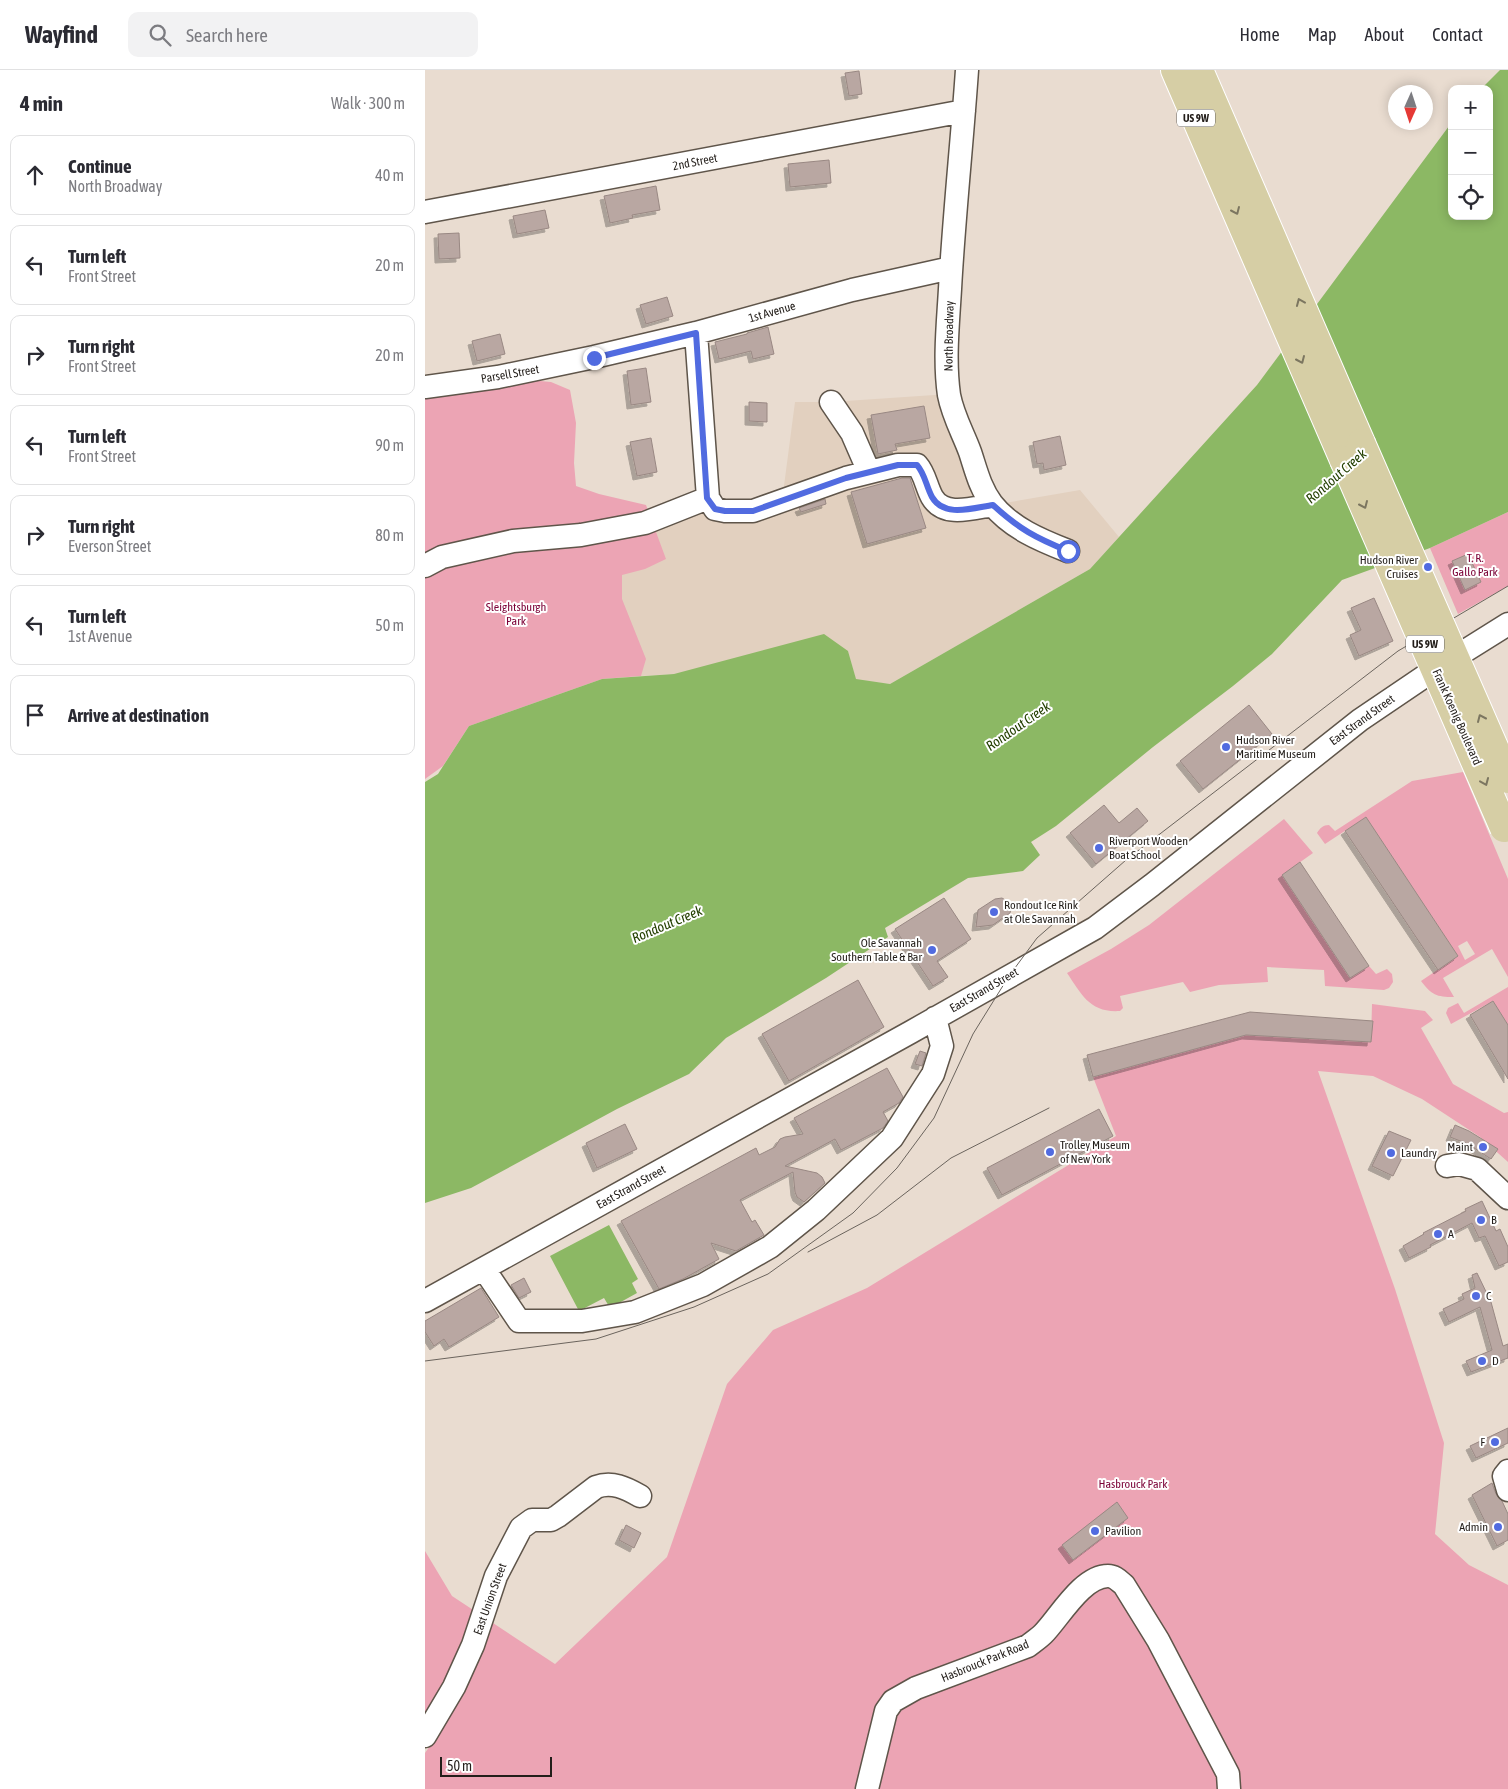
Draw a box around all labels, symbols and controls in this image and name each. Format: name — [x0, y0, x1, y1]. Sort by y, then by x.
search box — [128, 12, 478, 57]
text: Wayfind — [25, 21, 98, 48]
icon: search — [146, 21, 174, 49]
text: Search here — [186, 24, 268, 46]
text: Home — [1240, 24, 1280, 45]
text: Map — [1308, 24, 1337, 45]
text: About — [1365, 24, 1404, 45]
text: Contact — [1432, 24, 1483, 45]
north arrow — [1388, 85, 1433, 130]
map controls — [1448, 85, 1493, 220]
button: + — [1448, 85, 1493, 130]
text: 4 min — [20, 91, 63, 115]
text: Walk · 300 m — [331, 94, 405, 112]
road number: US 9W — [1177, 110, 1215, 126]
button: − — [1448, 130, 1493, 175]
street label: 2nd Street — [672, 151, 719, 173]
text: Continue — [68, 155, 132, 177]
icon: ahead — [21, 161, 49, 189]
text: 40 m — [375, 166, 404, 184]
button: locate — [1448, 175, 1493, 220]
text: North Broadway — [68, 177, 162, 195]
one-way arrow — [1229, 206, 1240, 215]
text: Turn left — [68, 245, 126, 267]
icon: left — [21, 251, 49, 279]
text: 20 m — [375, 256, 404, 274]
text: Front Street — [68, 267, 136, 285]
one-way arrow — [1296, 298, 1307, 307]
street label: 1st Avenue — [747, 299, 797, 325]
street label: North Broadway — [941, 300, 957, 371]
text: Turn right — [68, 335, 135, 357]
icon: right — [21, 341, 49, 369]
text: 20 m — [375, 346, 404, 364]
route end — [583, 347, 606, 370]
one-way arrow — [1294, 355, 1305, 364]
text: Front Street — [68, 357, 136, 375]
street label: Parsell Street — [480, 362, 541, 386]
text: Turn left — [68, 425, 126, 447]
icon: left — [21, 431, 49, 459]
text: 90 m — [375, 436, 404, 454]
water label: Rondout Creek — [1302, 445, 1370, 507]
text: Front Street — [68, 447, 136, 465]
one-way arrow — [1358, 500, 1368, 509]
text: Turn right — [68, 515, 135, 537]
icon: right — [21, 521, 49, 549]
text: 80 m — [375, 526, 404, 544]
text: Everson Street — [68, 537, 151, 555]
route start — [1057, 540, 1080, 563]
park label: T. R. Gallo Park — [1452, 551, 1498, 579]
place label: Hudson River Cruises — [1360, 553, 1418, 581]
marker: Hudson River Cruises — [1422, 561, 1434, 573]
park label: Sleightsburgh Park — [486, 600, 546, 628]
text: Turn left — [68, 605, 126, 627]
icon: left — [21, 611, 49, 639]
text: 50 m — [375, 616, 404, 634]
text: 1st Avenue — [68, 627, 132, 645]
road number: US 9W — [1406, 636, 1444, 652]
street label: Frank Koenig Boulevard — [1430, 667, 1484, 767]
street label: East Strand Street — [1327, 691, 1398, 748]
water label: Rondout Creek — [983, 697, 1054, 754]
icon: arrive — [21, 701, 49, 729]
text: Arrive at destination — [68, 704, 209, 726]
one-way arrow — [1477, 714, 1488, 723]
place label: Hudson River Maritime Museum — [1236, 733, 1316, 761]
marker: Hudson River Maritime Museum — [1220, 741, 1232, 753]
one-way arrow — [1479, 777, 1490, 786]
place label: Riverport Wooden Boat School — [1109, 834, 1188, 862]
marker: Riverport Wooden Boat School — [1093, 842, 1105, 854]
place label: Rondout Ice Rink at Ole Savannah — [1004, 898, 1079, 926]
water label: Rondout Creek — [629, 902, 705, 946]
marker: Rondout Ice Rink at Ole Savannah — [988, 906, 1000, 918]
place label: Ole Savannah Southern Table & Bar — [831, 936, 922, 964]
marker: Ole Savannah Southern Table & Bar — [926, 944, 938, 956]
street label: East Strand Street — [947, 964, 1021, 1015]
place label: Trolley Museum of New York — [1060, 1138, 1130, 1166]
place label: Maint — [1447, 1140, 1474, 1154]
marker: Maint — [1477, 1141, 1489, 1153]
marker: Trolley Museum of New York — [1044, 1146, 1056, 1158]
place label: Laundry — [1401, 1146, 1437, 1160]
marker: Laundry — [1385, 1147, 1397, 1159]
street label: East Strand Street — [594, 1162, 668, 1212]
place label: B — [1491, 1213, 1497, 1227]
marker: B — [1475, 1214, 1487, 1226]
place label: A — [1448, 1227, 1454, 1241]
marker: A — [1432, 1228, 1444, 1240]
place label: C — [1486, 1289, 1492, 1303]
marker: C — [1470, 1290, 1482, 1302]
place label: D — [1492, 1354, 1499, 1368]
marker: D — [1476, 1355, 1488, 1367]
place label: F — [1480, 1435, 1485, 1449]
marker: F — [1489, 1436, 1501, 1448]
park label: Hasbrouck Park — [1099, 1477, 1168, 1491]
place label: Admin — [1459, 1520, 1488, 1534]
marker: Admin — [1492, 1521, 1504, 1533]
place label: Pavilion — [1105, 1524, 1141, 1538]
marker: Pavilion — [1089, 1525, 1101, 1537]
street label: East Union Street — [471, 1561, 510, 1637]
street label: Hasbrouck Park Road — [939, 1637, 1031, 1685]
scale bar — [440, 1754, 553, 1777]
text: 50 m — [447, 1758, 472, 1774]

